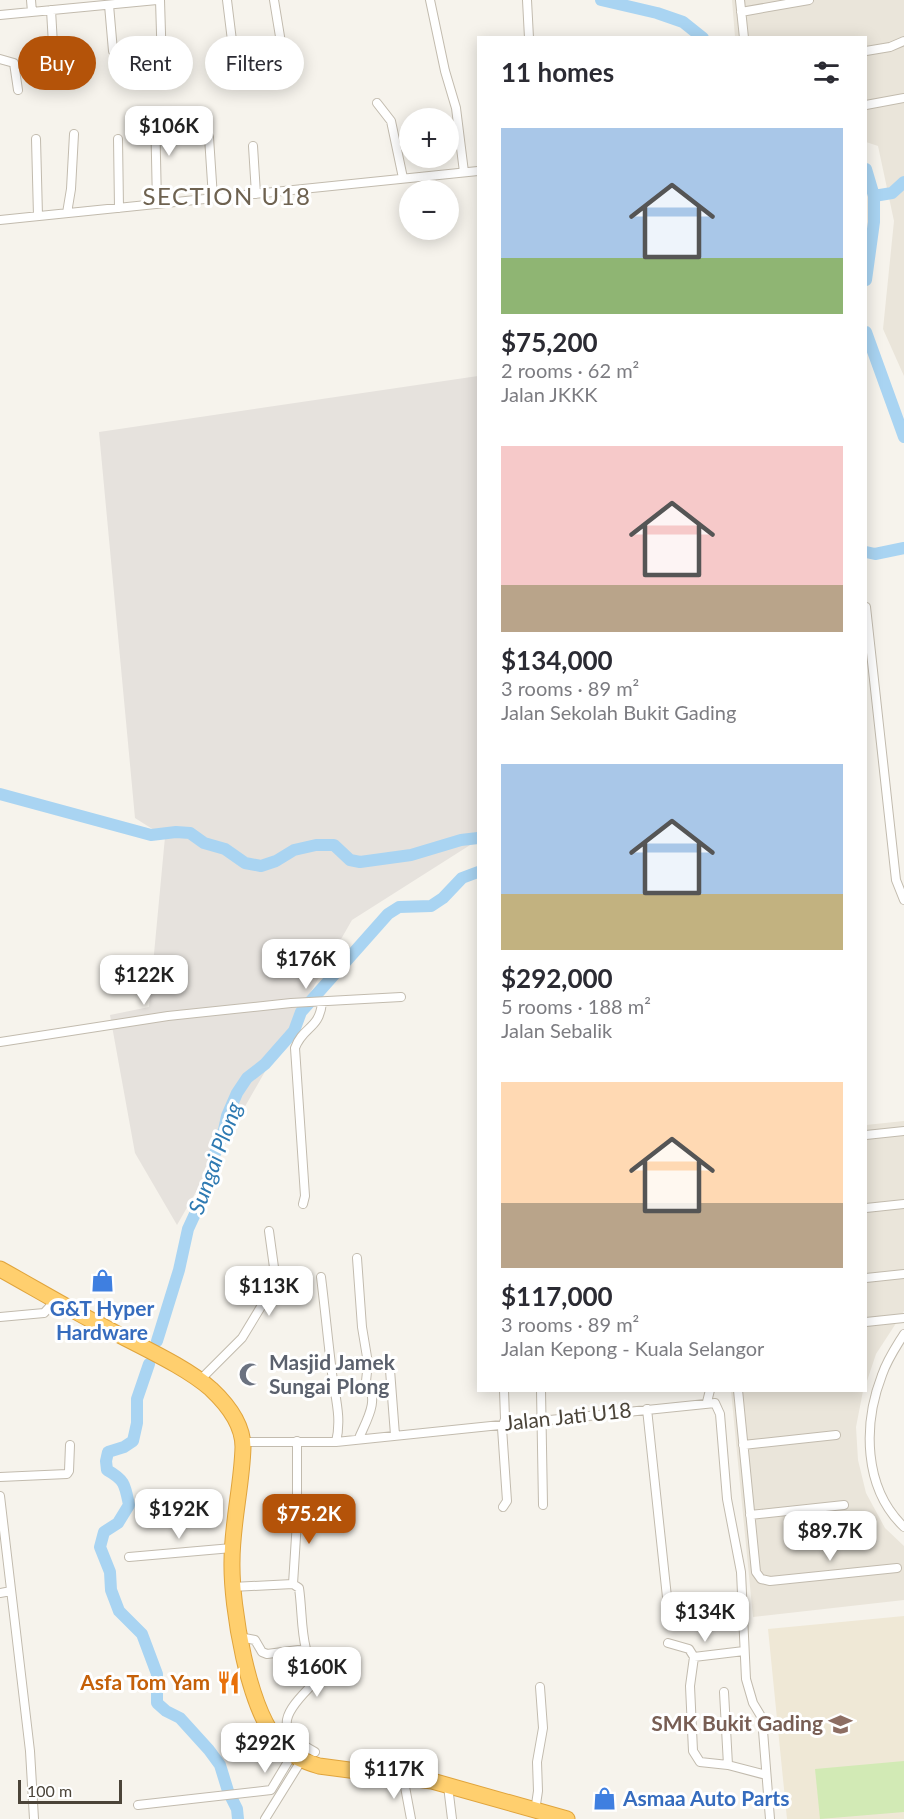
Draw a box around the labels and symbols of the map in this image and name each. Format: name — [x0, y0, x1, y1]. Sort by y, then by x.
pin: $106K — [127, 106, 211, 157]
district label: SECTION U18 — [142, 181, 312, 210]
pin: $176K — [264, 939, 348, 990]
pin: $122K — [102, 955, 186, 1006]
water label: Sungai Plong — [182, 1098, 247, 1217]
pin: $113K — [227, 1266, 311, 1317]
shop icon: G&T Hyper Hardware — [89, 1268, 115, 1294]
place label: G&T Hyper Hardware — [50, 1295, 154, 1344]
place label: Masjid Jamek Sungai Plong — [269, 1349, 396, 1398]
mosque icon: Masjid Jamek Sungai Plong — [238, 1362, 264, 1388]
street label: Jalan Jati U18 — [503, 1396, 633, 1435]
pin: $192K — [137, 1489, 221, 1540]
pin: $75.2K — [260, 1494, 358, 1545]
pin: $89.7K — [781, 1511, 879, 1562]
pin: $134K — [663, 1592, 747, 1643]
pin: $160K — [275, 1647, 359, 1698]
place label: Asfa Tom Yam — [79, 1669, 210, 1694]
restaurant icon: Asfa Tom Yam — [215, 1670, 241, 1696]
place label: SMK Bukit Gading — [651, 1710, 823, 1735]
school or university icon: SMK Bukit Gading — [828, 1711, 854, 1737]
pin: $292K — [223, 1723, 307, 1774]
pin: $117K — [352, 1749, 436, 1800]
scale bar — [18, 1777, 122, 1804]
place label: Asmaa Auto Parts — [622, 1785, 789, 1810]
shop icon: Asmaa Auto Parts — [592, 1786, 618, 1812]

